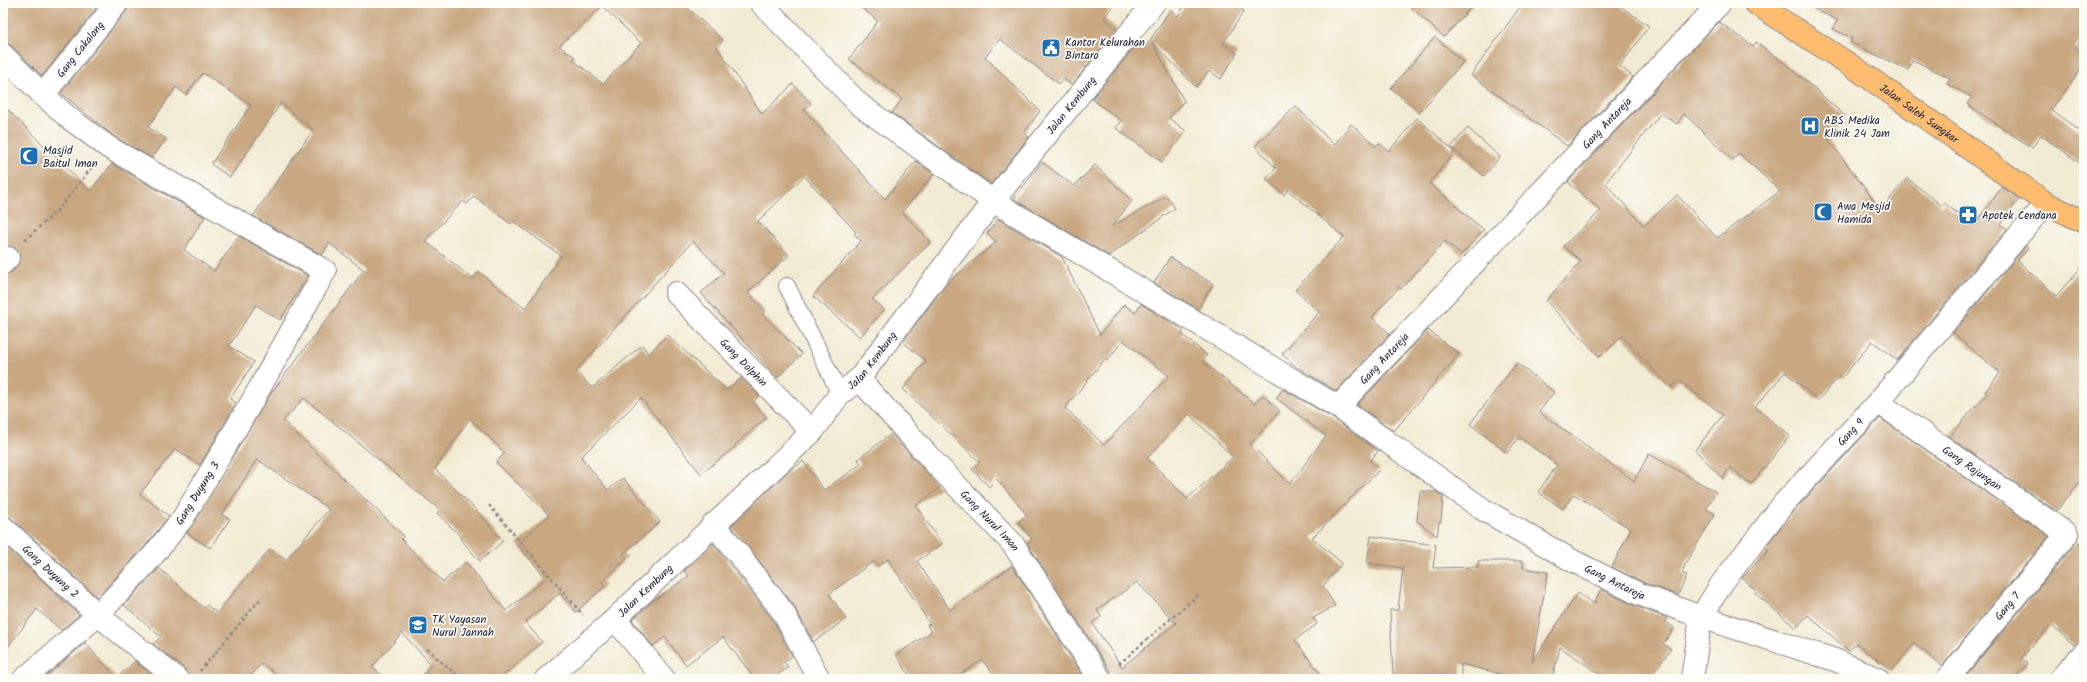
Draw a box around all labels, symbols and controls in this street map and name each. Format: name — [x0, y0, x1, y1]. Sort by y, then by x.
street label: Gang Cakalong — [52, 17, 109, 82]
place label: Kantor Kelurahan Bintaro — [1065, 34, 1145, 65]
public building icon: Kantor Kelurahan Bintaro — [1040, 37, 1062, 59]
street label: Jalan Kembung — [1042, 72, 1101, 139]
street label: Jalan Saleh Sungkar — [1875, 80, 1963, 149]
street label: Gang Antareja — [1578, 93, 1637, 154]
place label: ABS Medika Klinik 24 Jam — [1824, 112, 1890, 143]
hospital icon: ABS Medika Klinik 24 Jam — [1799, 115, 1821, 137]
place label: Masjid Baitul Iman — [43, 142, 98, 173]
mosque icon: Masjid Baitul Iman — [18, 145, 40, 167]
place label: Awa Mesjid Hamida — [1837, 198, 1890, 229]
mosque icon: Awa Mesjid Hamida — [1812, 201, 1834, 223]
pharmacy icon: Apotek Cendana — [1957, 204, 1979, 226]
place label: Apotek Cendana — [1982, 207, 2057, 225]
street label: Jalan Kembung — [844, 328, 902, 395]
street label: Gang Antareja — [1356, 329, 1414, 389]
street label: Gang Dolphin — [715, 335, 771, 392]
street label: Gang 9 — [1833, 414, 1869, 451]
street label: Gang Rajungan — [1938, 441, 2005, 496]
street label: Gang Duyung 3 — [171, 458, 225, 529]
street label: Gang Nurul Iman — [955, 486, 1024, 555]
street label: Gang Duyung 2 — [17, 541, 83, 603]
street label: Jalan Kembung — [614, 560, 678, 622]
street label: Gang Antareja — [1581, 560, 1647, 605]
street label: Gang 7 — [1990, 588, 2026, 625]
place label: TK Yayasan Nurul Jannah — [432, 611, 494, 642]
school or university icon: TK Yayasan Nurul Jannah — [407, 614, 429, 636]

